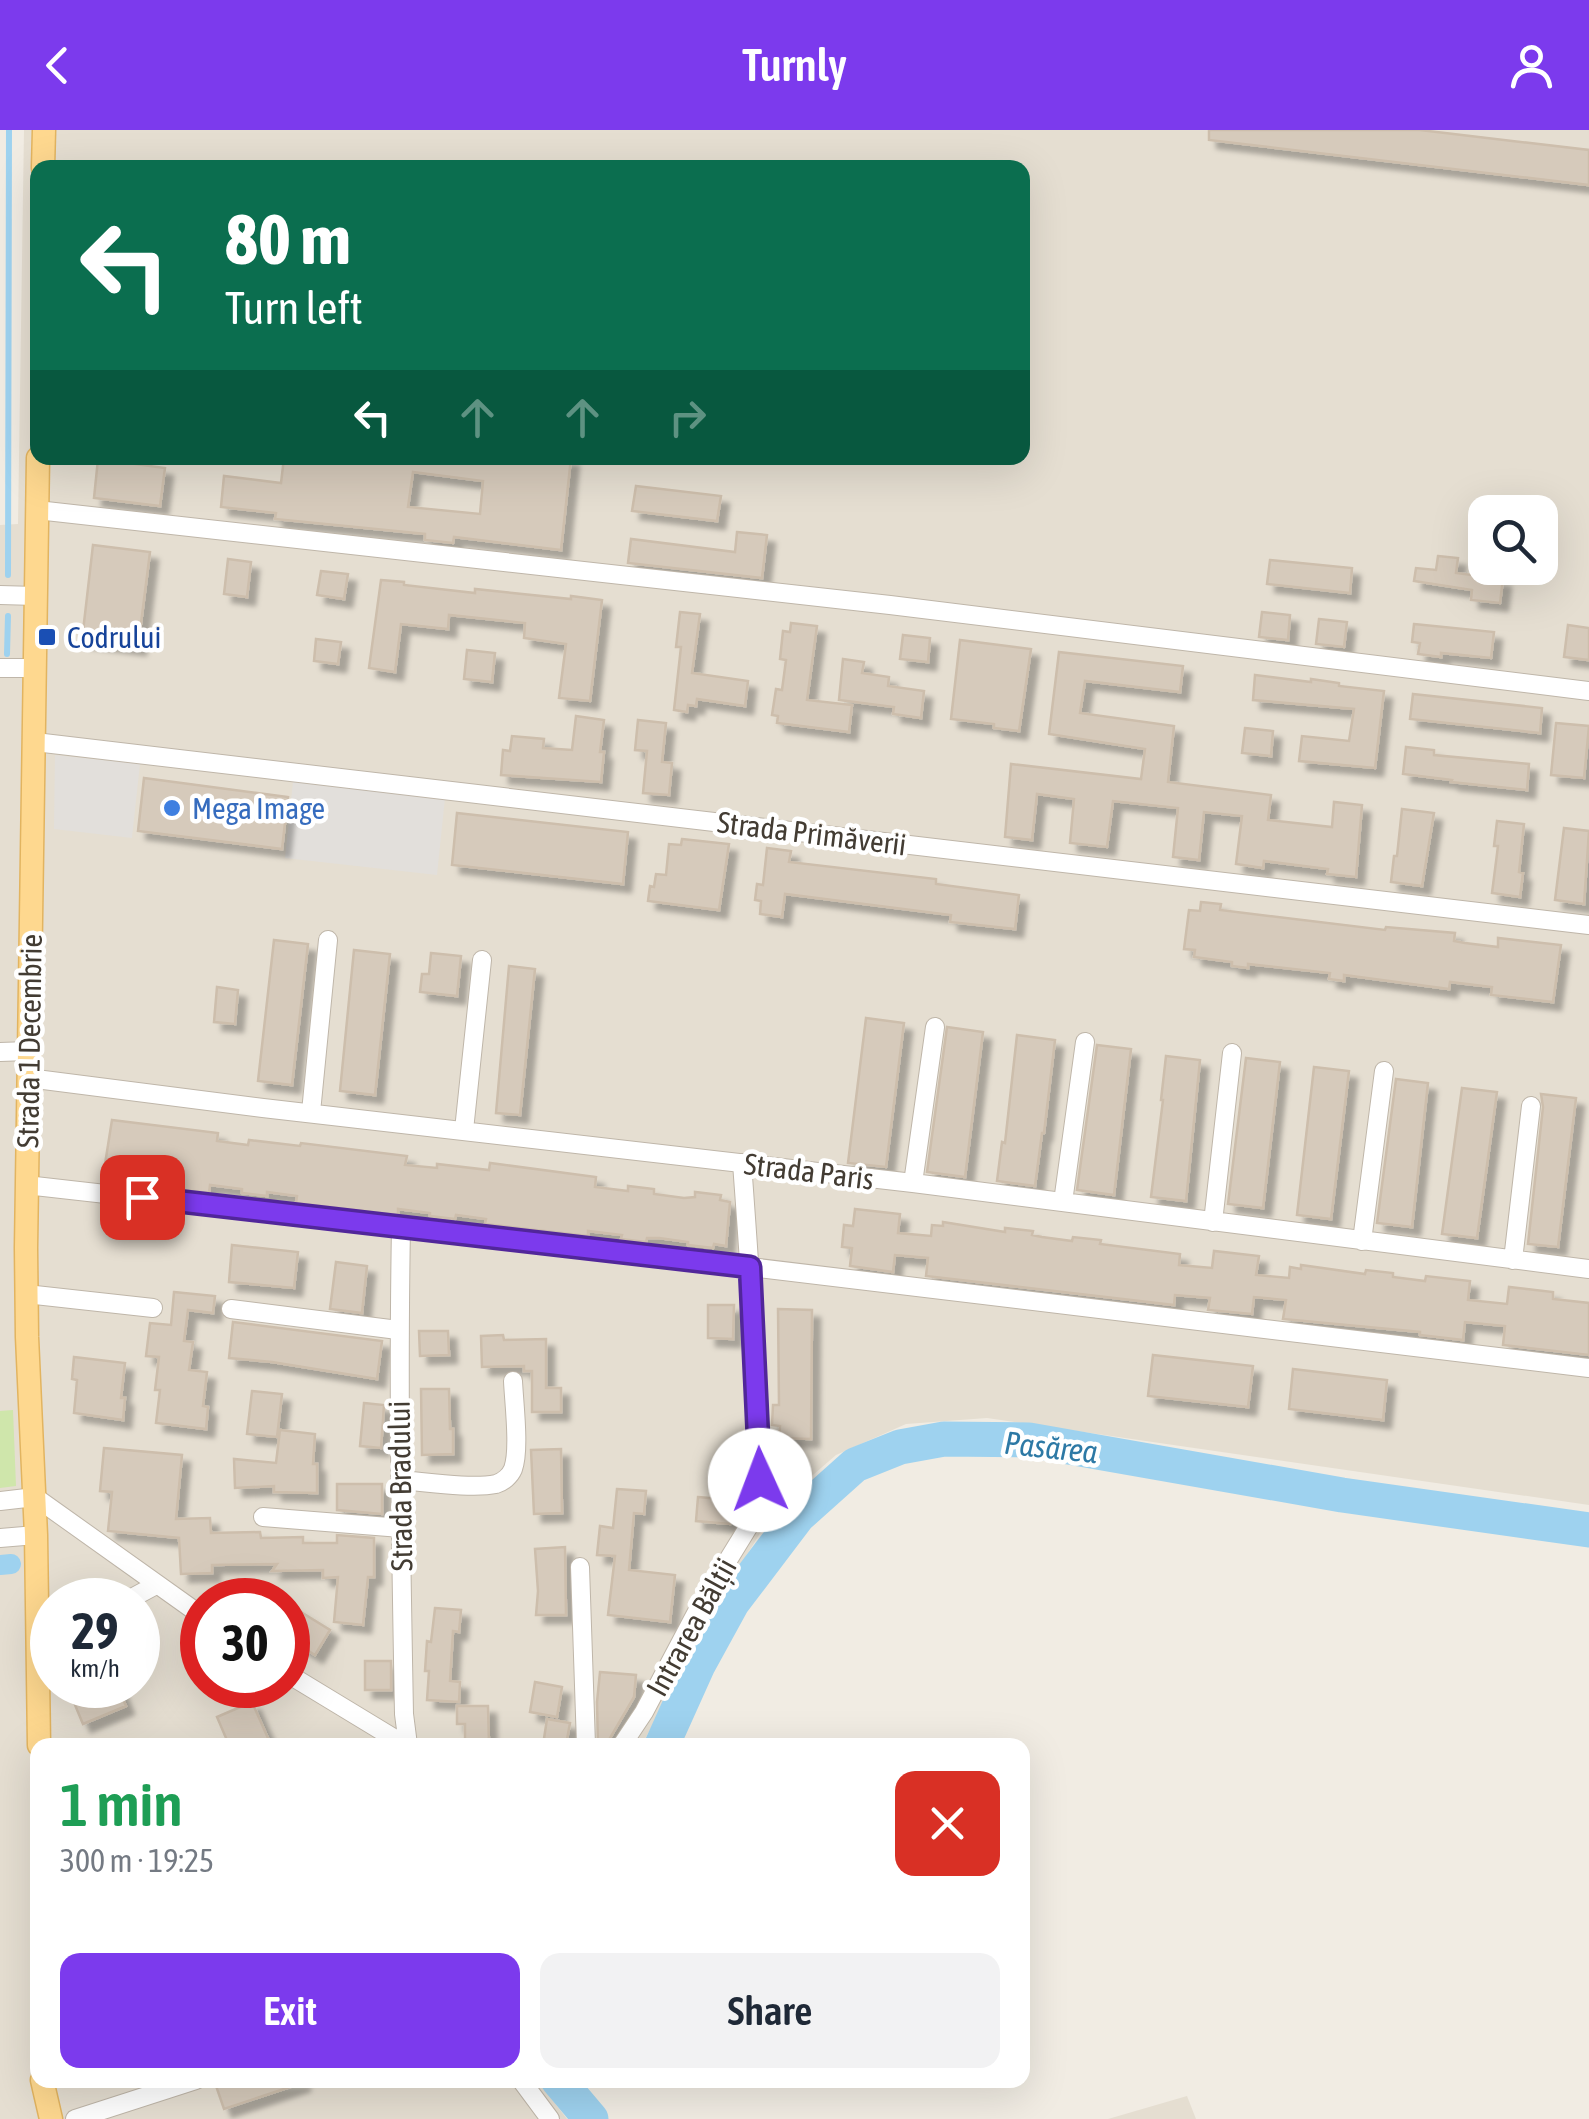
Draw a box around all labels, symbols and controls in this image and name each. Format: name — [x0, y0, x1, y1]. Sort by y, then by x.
icon: back — [30, 38, 85, 93]
icon: person — [1504, 38, 1559, 93]
text: Turnly — [742, 39, 847, 91]
text: 80 m — [225, 199, 351, 279]
icon: left — [60, 200, 190, 330]
text: Turn left — [225, 282, 363, 334]
icon: left — [345, 390, 400, 445]
icon: ahead — [450, 390, 505, 445]
icon: ahead — [555, 390, 610, 445]
icon: right — [660, 390, 715, 445]
map controls — [1468, 495, 1558, 585]
button: search — [1468, 495, 1558, 585]
place label: Codrului — [67, 620, 162, 654]
marker: Codrului — [36, 626, 58, 648]
place label: Mega Image — [192, 791, 325, 825]
marker: Mega Image — [161, 797, 183, 819]
street label: Strada Primăverii — [716, 805, 908, 861]
street label: Strada 1 Decembrie — [10, 934, 48, 1148]
street label: Strada Paris — [742, 1146, 876, 1196]
pin — [100, 1155, 185, 1240]
icon: arrive — [115, 1170, 170, 1225]
street label: Strada Bradului — [382, 1401, 418, 1571]
water label: Pasărea — [1002, 1424, 1100, 1470]
position arrow — [708, 1428, 812, 1532]
street label: Intrarea Bălții — [639, 1552, 744, 1702]
speed limit sign: 30 — [180, 1578, 310, 1708]
text: 29 — [71, 1602, 118, 1660]
text: km/h — [70, 1654, 120, 1682]
text: 1 min — [60, 1770, 183, 1839]
button: close — [895, 1771, 1000, 1876]
text: 300 m · 19:25 — [60, 1842, 214, 1879]
button: Exit — [60, 1953, 520, 2068]
button: Share — [540, 1953, 1000, 2068]

